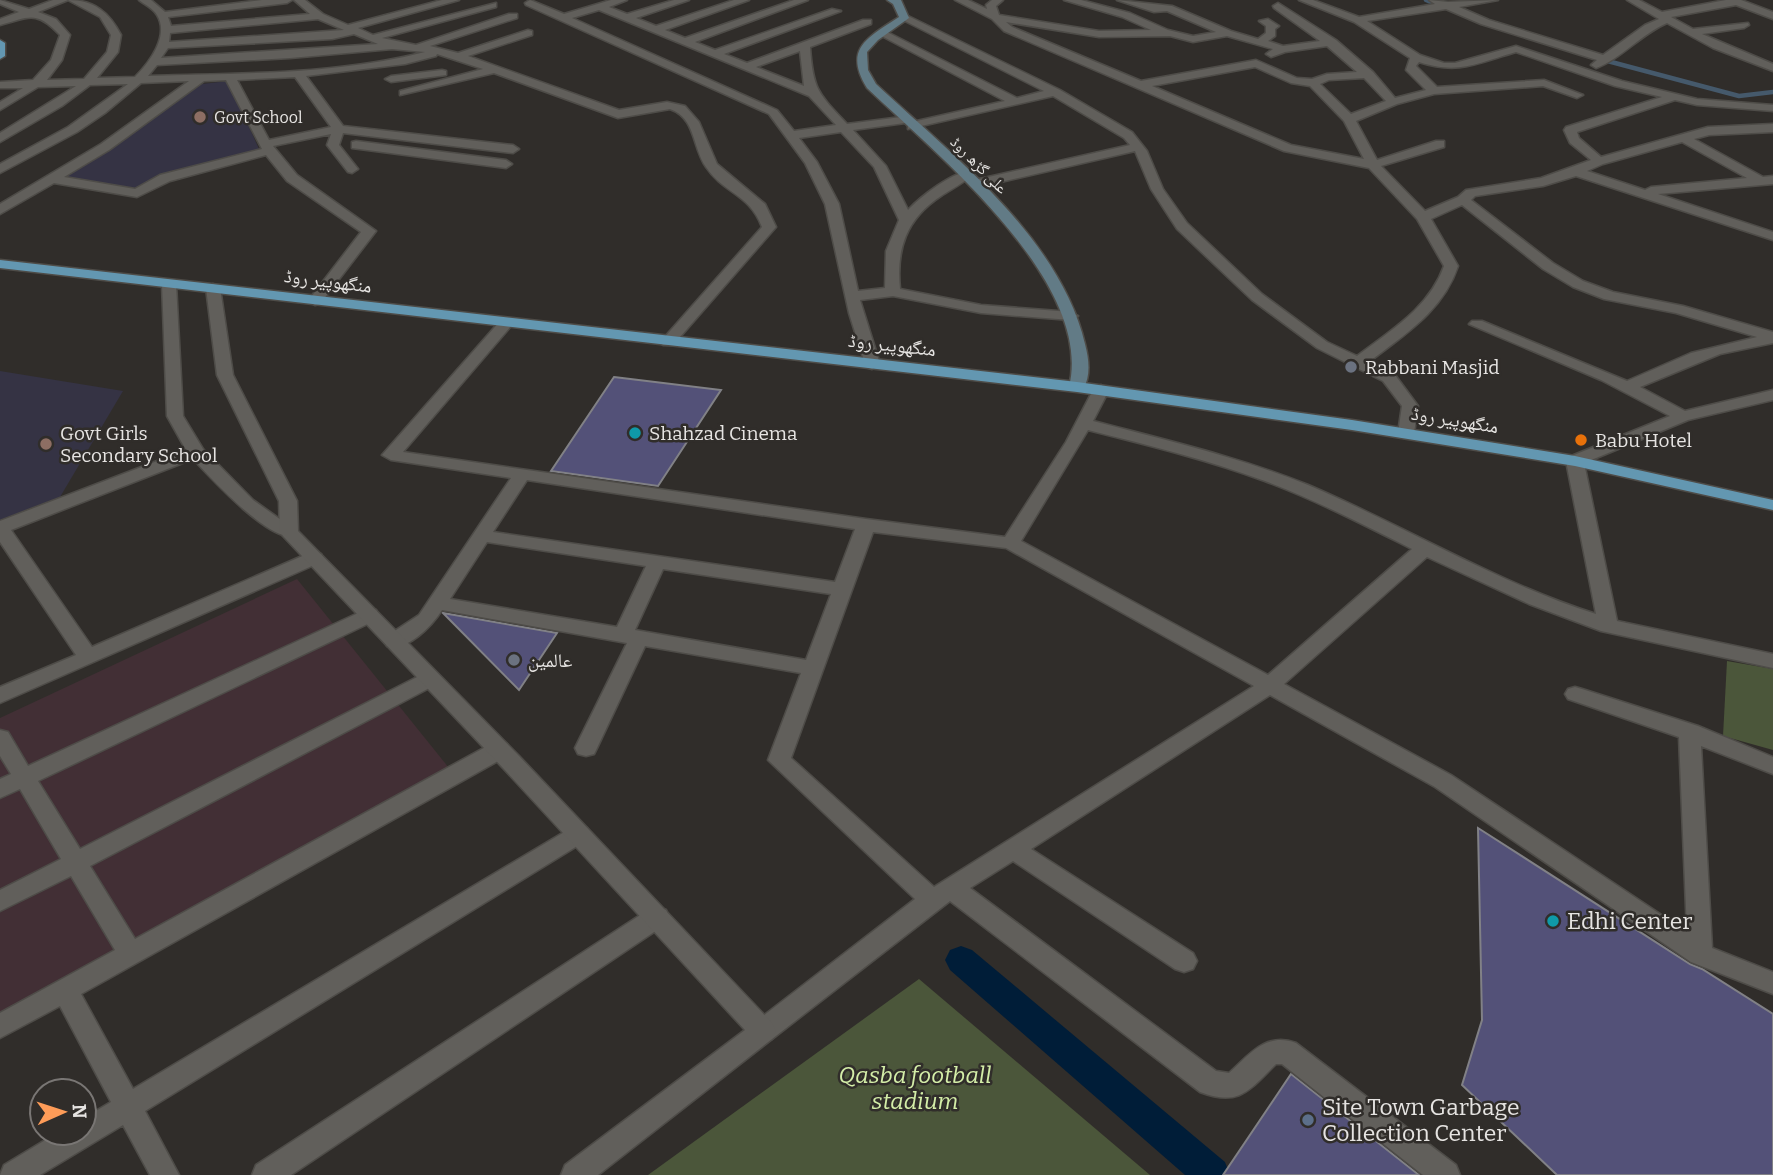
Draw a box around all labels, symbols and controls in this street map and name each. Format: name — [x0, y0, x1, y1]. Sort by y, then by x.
place label: Govt School — [214, 108, 303, 127]
marker: Govt School — [192, 109, 208, 125]
street label: علی گڑھ روڈ — [946, 133, 1011, 198]
street label: منگھوپیر روڈ — [283, 264, 373, 298]
street label: منگھوپیر روڈ — [847, 329, 937, 361]
place label: Rabbani Masjid — [1365, 356, 1500, 379]
marker: Rabbani Masjid — [1343, 359, 1359, 375]
street label: منگھوپیر روڈ — [1410, 402, 1500, 438]
place label: Govt Girls Secondary School — [60, 422, 218, 467]
place label: Shahzad Cinema — [649, 422, 798, 445]
marker: Shahzad Cinema — [627, 425, 643, 441]
place label: Babu Hotel — [1595, 429, 1692, 452]
marker: Babu Hotel — [1573, 432, 1589, 448]
marker: Govt Girls Secondary School — [38, 436, 54, 452]
place label: عالمین — [528, 649, 573, 672]
marker: عالمین — [506, 652, 522, 668]
place label: Edhi Center — [1567, 907, 1692, 935]
marker: Edhi Center — [1545, 913, 1561, 929]
park label: Qasba football stadium — [839, 1061, 991, 1115]
north arrow — [28, 1077, 98, 1147]
place label: Site Town Garbage Collection Center — [1322, 1093, 1520, 1147]
text: N — [68, 1103, 91, 1119]
marker: Site Town Garbage Collection Center — [1300, 1112, 1316, 1128]

